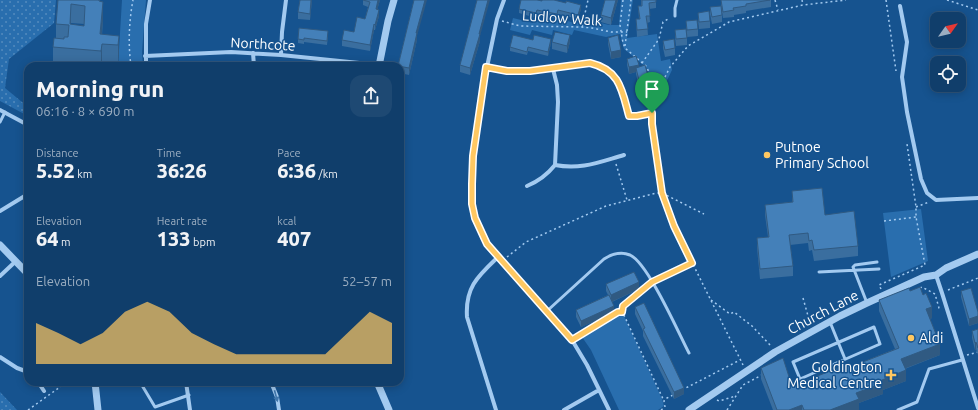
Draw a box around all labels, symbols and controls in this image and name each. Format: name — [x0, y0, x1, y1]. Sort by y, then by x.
street label: Ludlow Walk — [522, 7, 602, 29]
north arrow — [930, 12, 966, 48]
map controls — [930, 12, 966, 92]
street label: Northcote — [230, 34, 296, 54]
button: locate — [930, 56, 966, 92]
pin — [635, 72, 669, 113]
button: share — [350, 75, 392, 117]
text: Morning run — [36, 76, 164, 101]
icon: arrive — [641, 78, 663, 100]
text: 06:16 · 8 × 690 m — [36, 104, 135, 118]
place label: Putnoe Primary School — [775, 139, 869, 171]
text: Distance — [36, 147, 79, 159]
text: Time — [157, 147, 181, 159]
text: Pace — [277, 147, 301, 159]
marker: Putnoe Primary School — [762, 150, 772, 160]
text: 5.52 — [36, 159, 75, 182]
text: 36:26 — [157, 159, 207, 182]
text: 6:36 — [277, 159, 316, 182]
text: km — [75, 168, 92, 180]
text: /km — [316, 168, 338, 180]
text: Elevation — [36, 215, 82, 227]
text: Heart rate — [157, 215, 207, 227]
text: kcal — [277, 215, 296, 227]
text: 64 — [36, 227, 59, 250]
text: 133 — [157, 227, 191, 250]
text: 407 — [277, 227, 311, 250]
text: m — [59, 236, 71, 248]
text: bpm — [191, 236, 215, 248]
text: Elevation — [36, 274, 90, 288]
text: 52–57 m — [342, 274, 392, 288]
street label: Church Lane — [785, 287, 861, 337]
place label: Aldi — [919, 330, 943, 346]
marker: Aldi — [906, 333, 916, 343]
place label: Goldington Medical Centre — [787, 359, 882, 391]
marker: Goldington Medical Centre — [885, 369, 897, 381]
one-way arrow — [273, 390, 279, 402]

